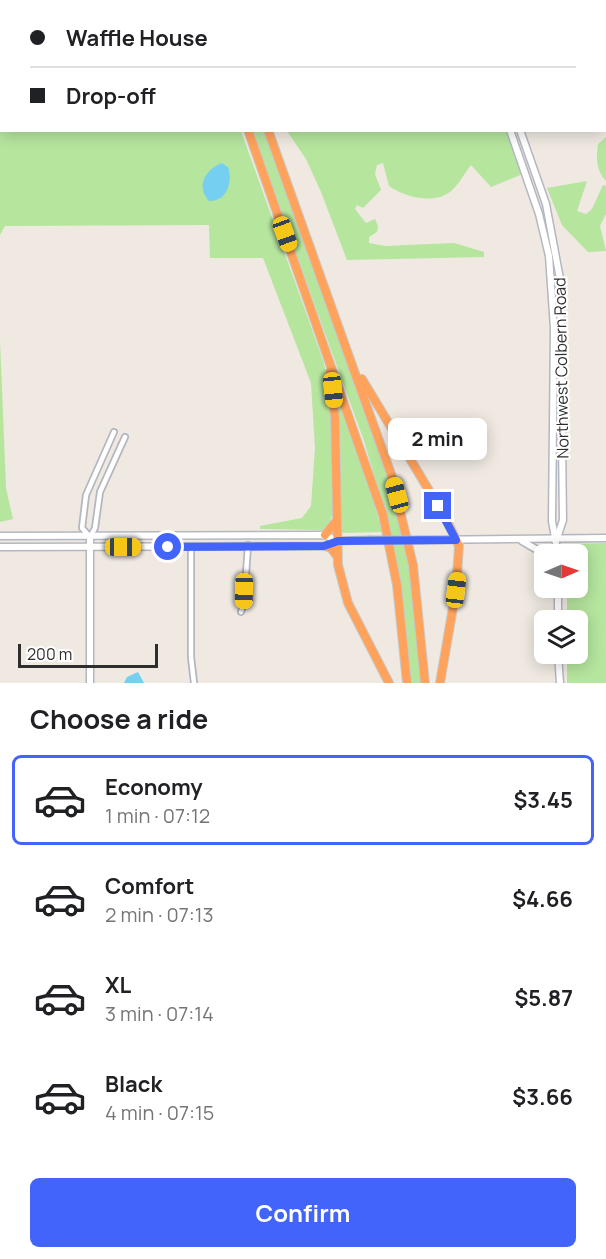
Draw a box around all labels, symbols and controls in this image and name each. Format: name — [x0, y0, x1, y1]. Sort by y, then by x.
text: Waffle House — [66, 23, 208, 53]
text: Drop-off — [66, 81, 156, 111]
car — [270, 214, 300, 254]
street label: Northwest Colbern Road — [548, 277, 574, 459]
car — [322, 371, 344, 409]
callout: 2 min — [388, 419, 488, 461]
text: 2 min — [411, 425, 464, 452]
car — [384, 475, 410, 515]
route end — [424, 492, 451, 519]
route start — [154, 533, 181, 560]
car — [105, 538, 141, 556]
north arrow — [534, 544, 588, 598]
map controls — [534, 544, 588, 664]
car — [445, 571, 467, 609]
car — [235, 573, 253, 609]
button: layers — [534, 610, 588, 664]
scale bar — [18, 641, 158, 668]
text: 200 m — [27, 643, 72, 665]
text: Choose a ride — [30, 700, 208, 737]
text: Economy — [105, 772, 203, 802]
icon: car — [33, 773, 87, 827]
text: $3.45 — [513, 785, 573, 815]
text: 1 min · 07:12 — [105, 802, 210, 829]
text: Comfort — [105, 871, 194, 901]
icon: car — [33, 872, 87, 926]
text: $4.66 — [512, 884, 573, 914]
text: 2 min · 07:13 — [105, 901, 214, 928]
text: XL — [105, 970, 131, 1000]
icon: car — [33, 971, 87, 1025]
text: $5.87 — [514, 983, 573, 1013]
text: 3 min · 07:14 — [105, 1000, 214, 1027]
text: Black — [105, 1069, 162, 1099]
icon: car — [33, 1070, 87, 1124]
text: $3.66 — [512, 1082, 573, 1112]
text: 4 min · 07:15 — [105, 1099, 214, 1126]
button: Confirm — [30, 1178, 576, 1247]

